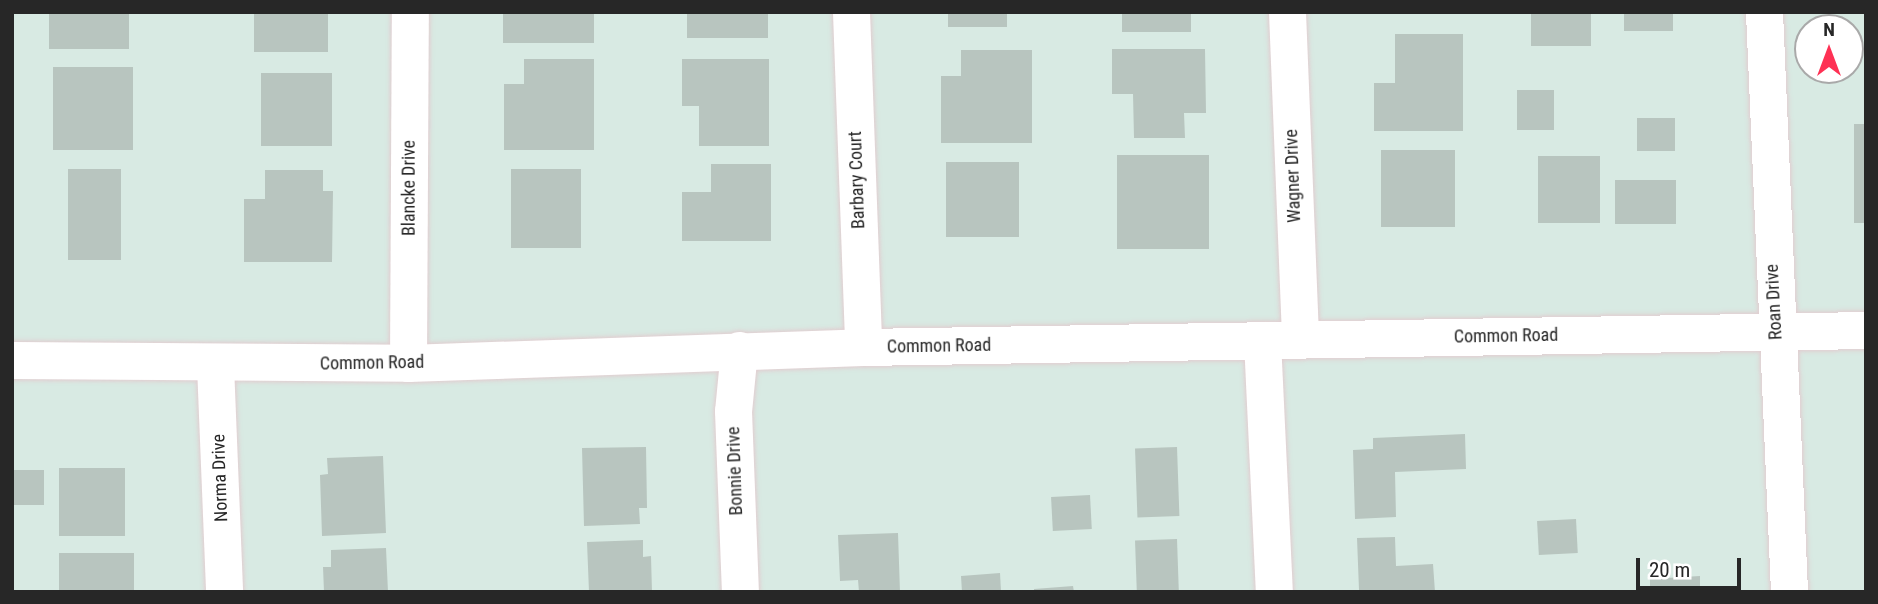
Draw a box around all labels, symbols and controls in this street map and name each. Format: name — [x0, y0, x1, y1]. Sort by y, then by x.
north arrow — [1794, 14, 1864, 84]
text: N — [1823, 18, 1835, 41]
street label: Wagner Drive — [1281, 129, 1305, 223]
street label: Barbary Court — [844, 131, 870, 229]
street label: Blancke Drive — [398, 140, 420, 236]
street label: Roan Drive — [1761, 264, 1787, 340]
street label: Common Road — [1454, 324, 1558, 348]
street label: Common Road — [887, 334, 991, 358]
street label: Common Road — [320, 351, 424, 375]
street label: Bonnie Drive — [723, 426, 747, 516]
street label: Norma Drive — [208, 434, 232, 522]
scale bar — [1640, 544, 1745, 588]
text: 20 m — [1649, 558, 1690, 582]

